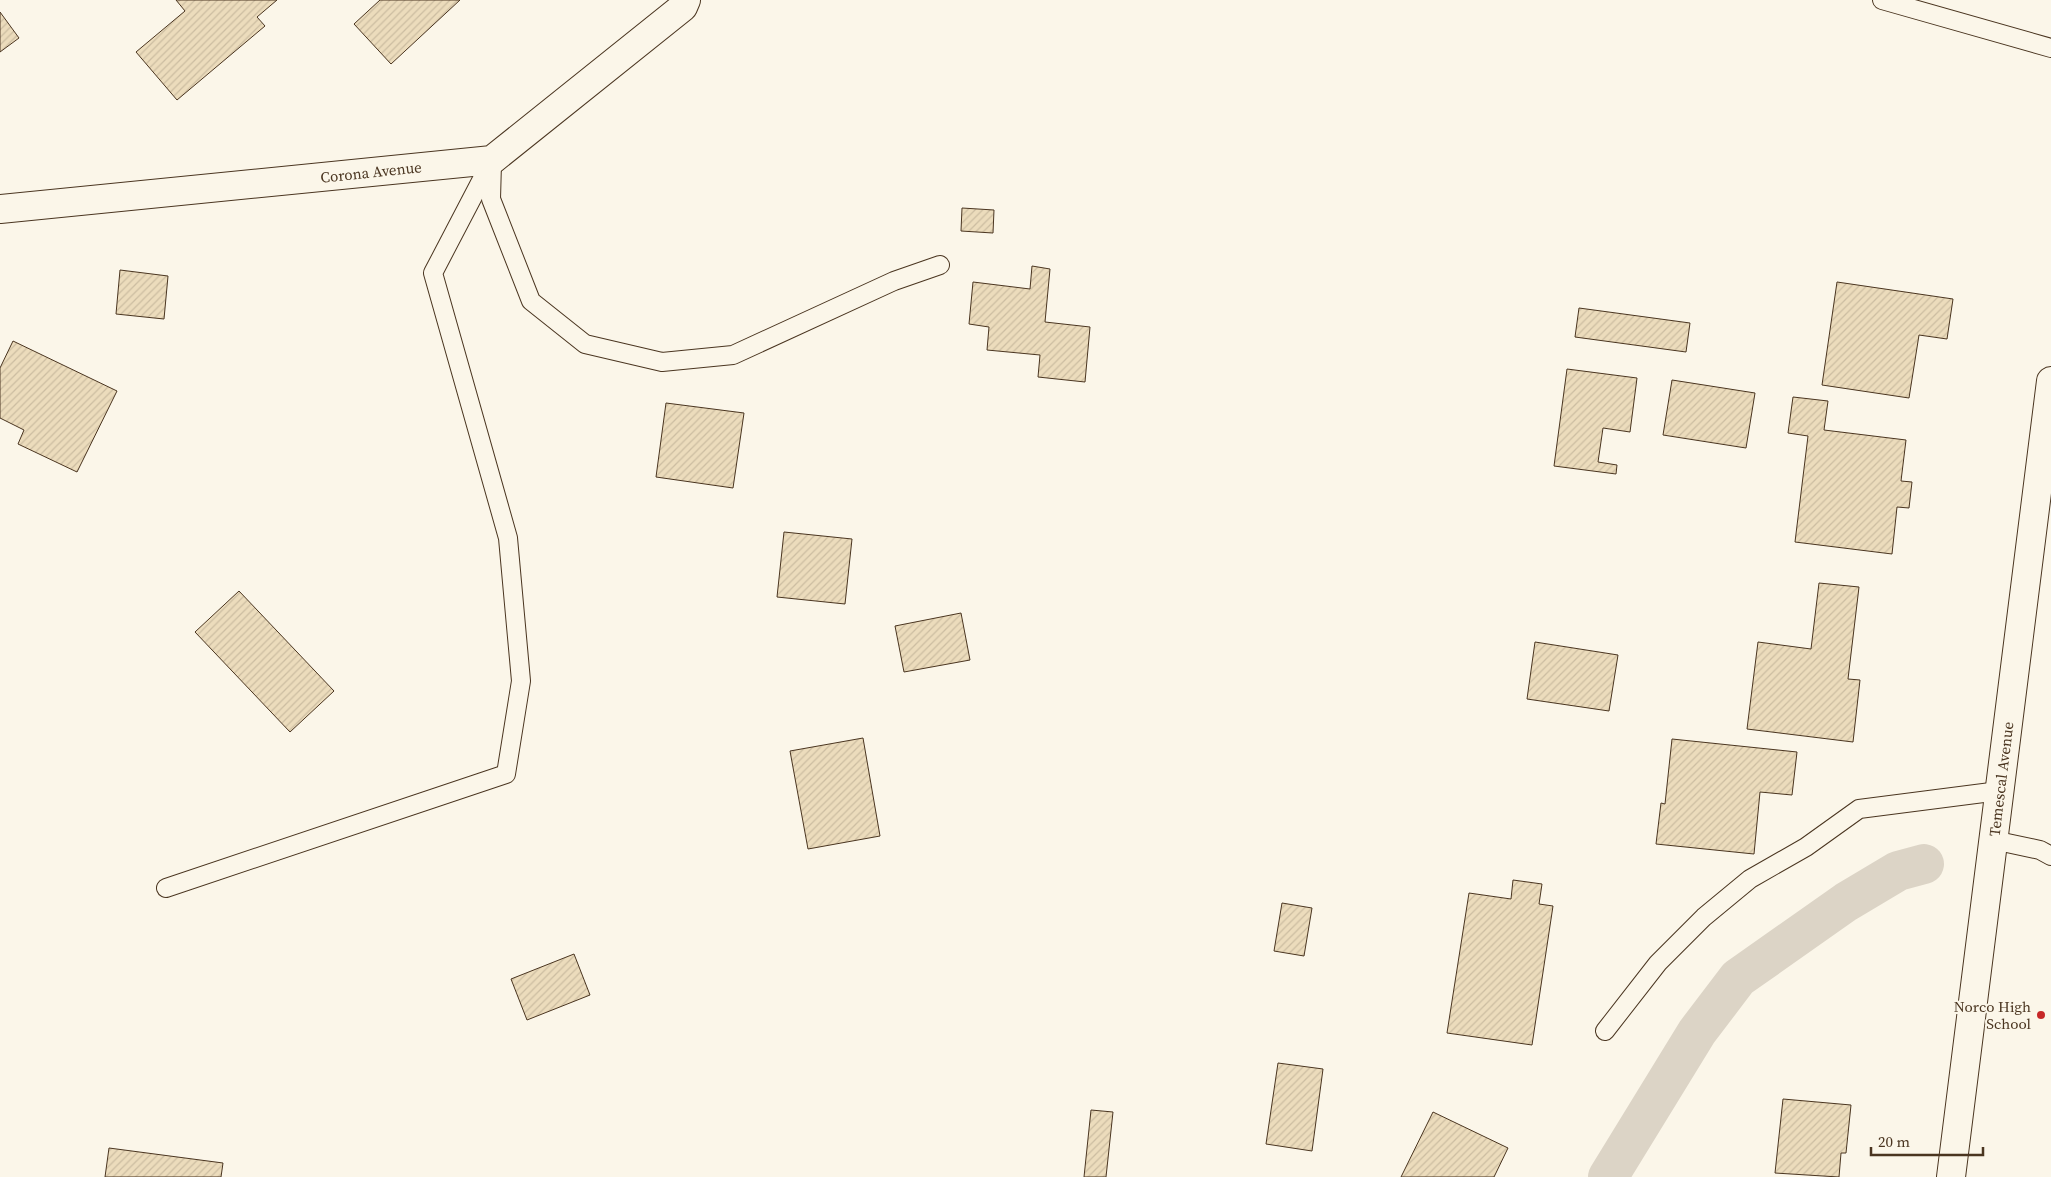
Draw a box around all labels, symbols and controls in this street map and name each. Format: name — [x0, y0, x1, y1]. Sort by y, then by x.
street label: Corona Avenue — [319, 156, 423, 188]
street label: Temescal Avenue — [1984, 720, 2019, 838]
place label: Norco High School — [1954, 996, 2032, 1034]
marker: Norco High School — [2035, 1009, 2047, 1021]
scale bar — [1871, 1124, 1984, 1156]
text: 20 m — [1878, 1131, 1910, 1152]

